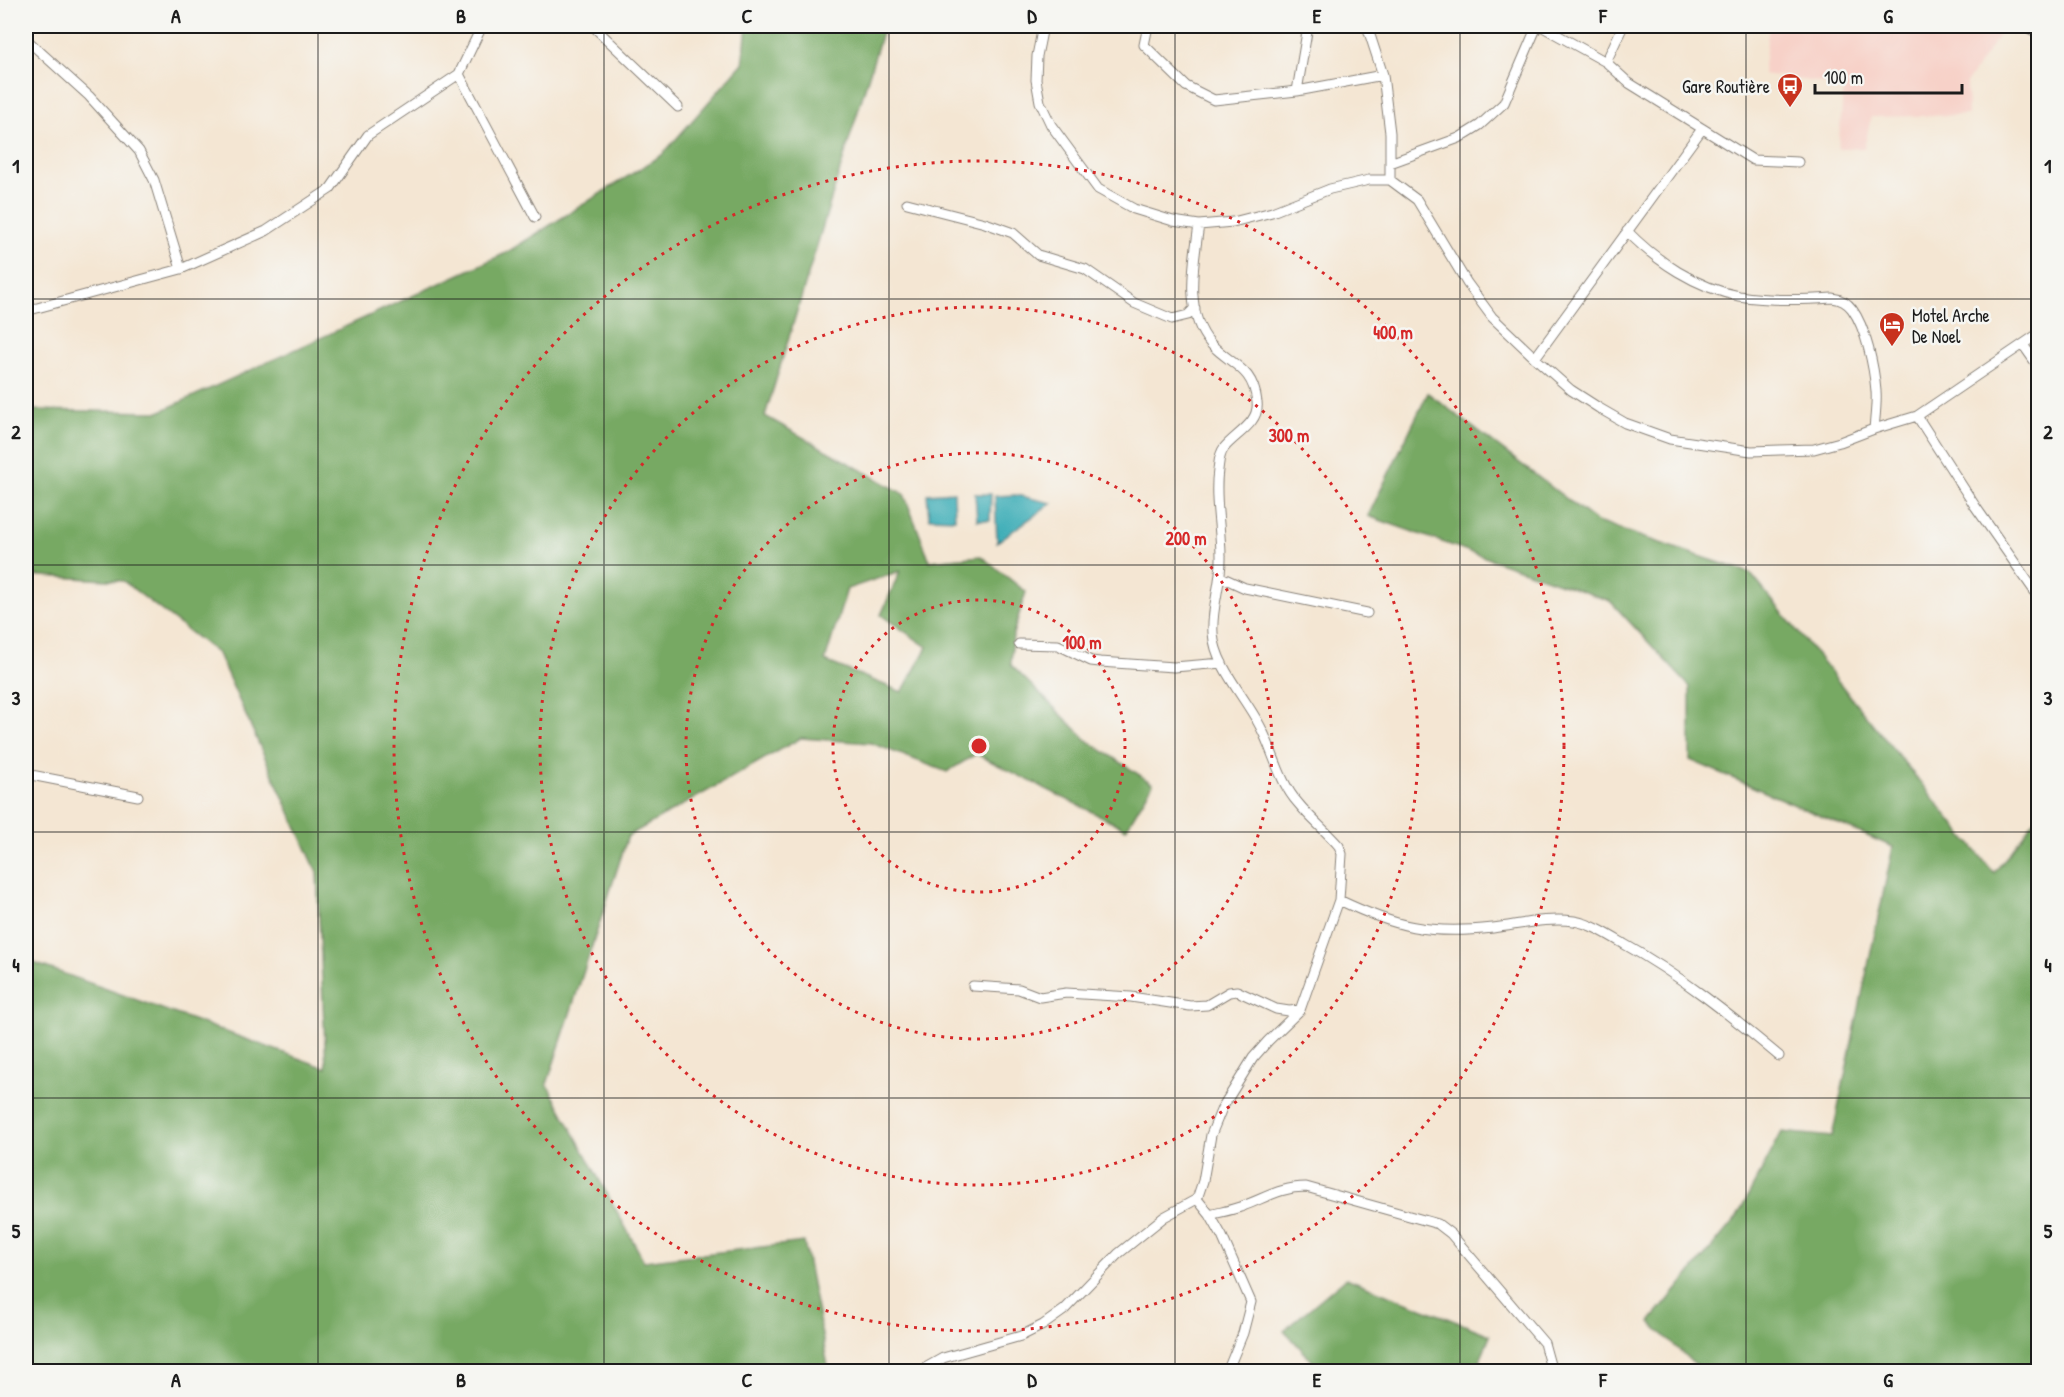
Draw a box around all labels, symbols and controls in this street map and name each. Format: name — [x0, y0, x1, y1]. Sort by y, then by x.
text: A — [171, 2, 181, 29]
text: B — [456, 2, 466, 29]
text: C — [742, 2, 753, 29]
text: D — [1027, 2, 1037, 29]
text: E — [1313, 2, 1322, 29]
text: F — [1598, 2, 1608, 29]
text: G — [1883, 2, 1893, 29]
scale bar — [1815, 57, 1962, 95]
text: 100 m — [1824, 65, 1863, 90]
bus stop icon: Gare Routière — [1775, 71, 1805, 109]
place label: Gare Routière — [1682, 74, 1770, 99]
text: 1 — [12, 152, 20, 179]
text: 1 — [2044, 152, 2052, 179]
place label: Motel Arche De Noel — [1912, 303, 1990, 349]
hotel icon: Motel Arche De Noel — [1877, 310, 1907, 348]
text: 400 m — [1373, 320, 1413, 345]
text: 2 — [11, 418, 21, 445]
text: 2 — [2043, 418, 2053, 445]
text: 300 m — [1269, 423, 1309, 448]
text: 200 m — [1166, 526, 1206, 551]
text: 100 m — [1062, 630, 1102, 655]
text: 3 — [12, 684, 21, 711]
text: 3 — [2044, 684, 2053, 711]
centre of rings — [969, 736, 989, 756]
text: 4 — [12, 951, 20, 978]
text: 4 — [2044, 951, 2052, 978]
text: 5 — [12, 1217, 21, 1244]
text: 5 — [2044, 1217, 2053, 1244]
text: A — [171, 1366, 181, 1393]
text: B — [456, 1366, 466, 1393]
text: C — [742, 1366, 753, 1393]
text: D — [1027, 1366, 1037, 1393]
text: E — [1313, 1366, 1322, 1393]
text: F — [1598, 1366, 1608, 1393]
text: G — [1883, 1366, 1893, 1393]

